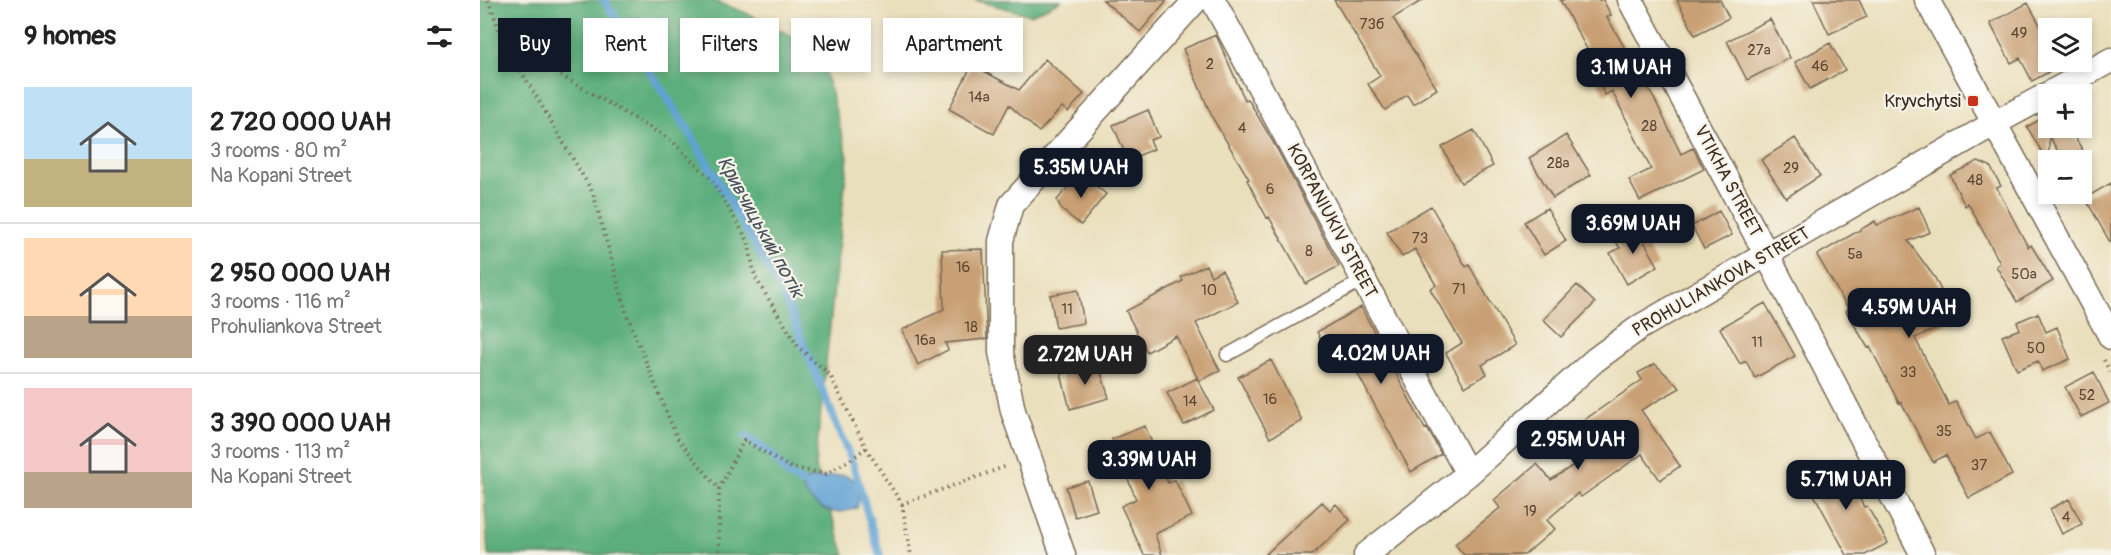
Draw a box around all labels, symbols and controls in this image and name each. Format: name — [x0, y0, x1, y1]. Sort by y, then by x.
house number: 73б — [1360, 15, 1385, 34]
chip: Buy — [498, 18, 571, 72]
chip: Rent — [583, 18, 668, 72]
chip: Filters — [680, 18, 779, 72]
chip: New — [791, 18, 871, 72]
chip: Apartment — [883, 18, 1023, 72]
map controls — [2038, 18, 2092, 204]
button: layers — [2038, 18, 2092, 72]
text: 9 homes — [24, 20, 116, 52]
icon: filters — [423, 20, 456, 53]
house number: 49 — [2011, 24, 2027, 43]
house number: 27а — [1747, 41, 1771, 60]
pin: 3.1M UAH — [1569, 48, 1693, 99]
house number: 2 — [1206, 55, 1214, 74]
text: 3.1M UAH — [1591, 55, 1671, 80]
house number: 46 — [1811, 57, 1829, 76]
button: + — [2038, 84, 2092, 138]
house number: 14а — [968, 88, 990, 107]
place label: Kryvchytsi — [1884, 90, 1961, 113]
marker: Kryvchytsi — [1966, 94, 1980, 108]
text: 2 720 000 UAH — [210, 106, 391, 138]
icon: home — [72, 111, 144, 183]
house number: 28 — [1641, 117, 1657, 136]
house number: 4 — [1238, 119, 1247, 138]
street label: VTIKHA STREET — [1689, 121, 1767, 241]
text: 3 rooms · 80 m² — [210, 138, 347, 163]
street label: KORPANIUKIV STREET — [1282, 140, 1382, 302]
pin: 5.35M UAH — [1012, 148, 1150, 199]
button: − — [2038, 150, 2092, 204]
water label: Кривчицький потік — [712, 152, 811, 304]
house number: 28а — [1547, 154, 1569, 173]
text: 5.35M UAH — [1034, 155, 1128, 180]
house number: 29 — [1783, 159, 1799, 178]
text: Na Kopani Street — [210, 163, 352, 188]
house number: 48 — [1967, 171, 1984, 190]
house number: 6 — [1266, 180, 1274, 199]
pin: 3.69M UAH — [1564, 204, 1702, 255]
text: 3.69M UAH — [1585, 211, 1681, 236]
street label: PROHULIANKOVA STREET — [1628, 222, 1814, 342]
house number: 73 — [1412, 229, 1428, 248]
house number: 8 — [1305, 242, 1313, 261]
house number: 5а — [1847, 245, 1863, 264]
text: 2 950 000 UAH — [210, 257, 391, 289]
house number: 16 — [956, 258, 970, 277]
icon: home — [72, 262, 144, 334]
house number: 50а — [2011, 265, 2037, 284]
house number: 71 — [1452, 280, 1466, 299]
house number: 10 — [1201, 281, 1217, 300]
pin: 4.59M UAH — [1840, 288, 1978, 339]
text: 3 rooms · 116 m² — [210, 289, 351, 314]
text: 4.59M UAH — [1862, 295, 1956, 320]
house number: 11 — [1061, 300, 1073, 319]
text: Prohuliankova Street — [210, 314, 382, 339]
house number: 18 — [964, 318, 978, 337]
house number: 16а — [914, 331, 936, 350]
house number: 11 — [1751, 333, 1763, 352]
pin: 4.02M UAH — [1312, 334, 1450, 385]
pin: 2.72M UAH — [1016, 335, 1154, 386]
house number: 50 — [2027, 339, 2045, 358]
text: 4.02M UAH — [1332, 341, 1430, 366]
text: 2.72M UAH — [1038, 342, 1132, 367]
house number: 33 — [1900, 363, 1916, 382]
house number: 52 — [2079, 386, 2095, 405]
house number: 16 — [1263, 390, 1277, 409]
house number: 14 — [1183, 392, 1198, 411]
text: 3 390 000 UAH — [210, 407, 391, 439]
icon: home — [72, 412, 144, 484]
pin: 2.95M UAH — [1509, 420, 1647, 471]
house number: 35 — [1936, 422, 1952, 441]
text: 2.95M UAH — [1531, 427, 1625, 452]
text: 3 rooms · 113 m² — [210, 439, 350, 464]
pin: 3.39M UAH — [1080, 440, 1218, 491]
text: 3.39M UAH — [1102, 447, 1196, 472]
house number: 37 — [1971, 456, 1987, 475]
pin: 5.71M UAH — [1777, 460, 1915, 511]
text: Na Kopani Street — [210, 464, 352, 489]
text: 5.71M UAH — [1800, 467, 1892, 492]
house number: 19 — [1523, 502, 1537, 521]
house number: 4 — [2062, 508, 2071, 527]

